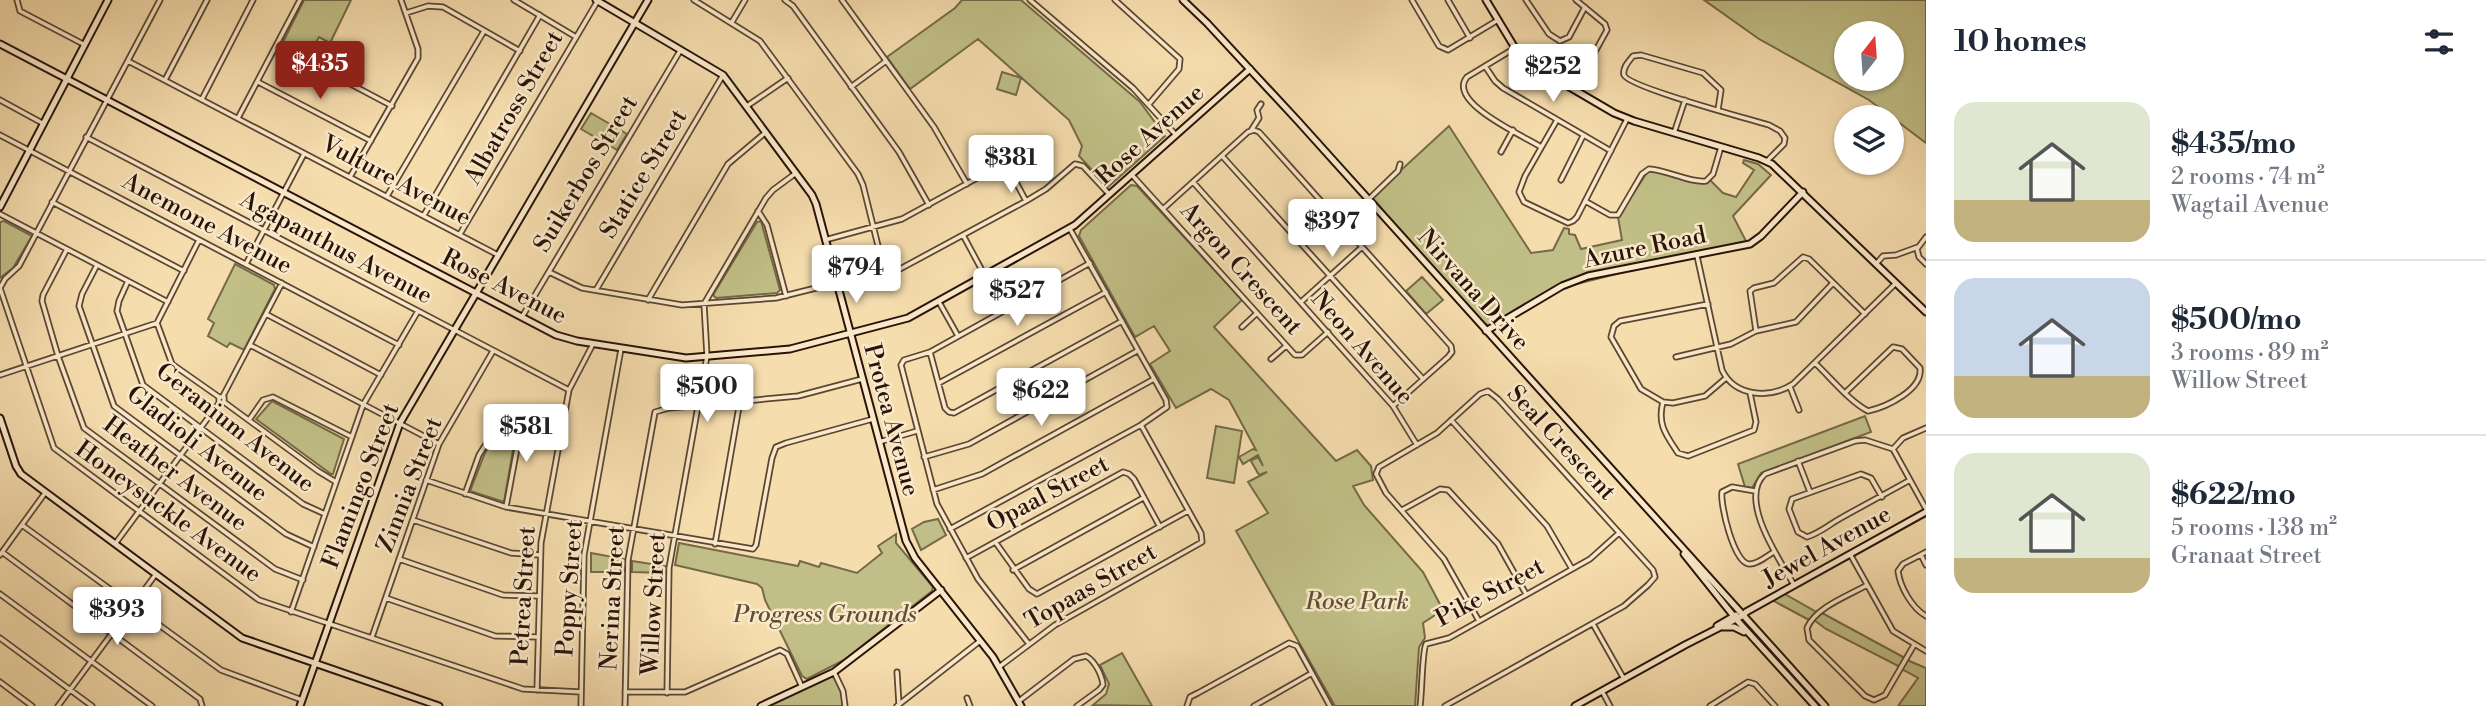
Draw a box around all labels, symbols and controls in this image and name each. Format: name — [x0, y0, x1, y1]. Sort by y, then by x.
north arrow — [1834, 21, 1904, 91]
map controls — [1834, 21, 1904, 175]
text: 10 homes — [1954, 23, 2087, 61]
icon: filters — [2420, 23, 2458, 61]
street label: Albatross Street — [457, 25, 570, 191]
pin: $435 — [279, 42, 361, 101]
pin: $252 — [1512, 44, 1594, 104]
text: $435 — [291, 50, 349, 78]
text: $252 — [1525, 53, 1581, 81]
street label: Rose Avenue — [1089, 78, 1211, 192]
street label: Suikerbos Street — [527, 90, 645, 258]
street label: Statice Street — [594, 103, 695, 244]
button: layers — [1834, 105, 1904, 175]
text: $435/mo — [2171, 125, 2296, 163]
street label: Vulture Avenue — [315, 129, 476, 233]
icon: home — [2010, 130, 2094, 214]
pin: $381 — [970, 136, 1052, 195]
text: $381 — [985, 144, 1037, 172]
text: 2 rooms · 74 m² — [2171, 163, 2325, 191]
street label: Anemone Avenue — [116, 166, 297, 281]
street label: Agapanthus Avenue — [234, 184, 437, 311]
text: Wagtail Avenue — [2171, 191, 2329, 219]
street label: Argon Crescent — [1173, 196, 1309, 342]
pin: $397 — [1291, 200, 1373, 259]
text: $397 — [1304, 208, 1360, 236]
street label: Azure Road — [1580, 220, 1709, 276]
street label: Nirvana Drive — [1410, 223, 1536, 357]
street label: Rose Avenue — [436, 243, 572, 331]
pin: $794 — [815, 246, 897, 305]
text: $794 — [828, 254, 884, 282]
pin: $527 — [976, 268, 1058, 328]
text: $527 — [989, 277, 1045, 305]
street label: Neon Avenue — [1304, 285, 1420, 411]
text: $500/mo — [2171, 301, 2302, 339]
icon: home — [2010, 306, 2094, 390]
text: 3 rooms · 89 m² — [2171, 339, 2328, 367]
street label: Protea Avenue — [856, 341, 926, 499]
street label: Geranium Avenue — [150, 357, 320, 499]
pin: $500 — [666, 364, 748, 424]
text: Willow Street — [2171, 367, 2308, 395]
pin: $622 — [1000, 368, 1082, 428]
text: $500 — [676, 373, 738, 401]
text: $622 — [1013, 377, 1069, 405]
street label: Seal Crescent — [1500, 379, 1622, 507]
street label: Gladioli Avenue — [120, 380, 274, 508]
street label: Flamingo Street — [316, 399, 406, 573]
pin: $581 — [485, 405, 567, 464]
street label: Heather Avenue — [97, 410, 253, 538]
street label: Zinnia Street — [370, 413, 450, 557]
text: $581 — [499, 413, 553, 441]
street label: Honeysuckle Avenue — [69, 434, 267, 590]
street label: Opaal Street — [982, 449, 1115, 539]
text: $622/mo — [2171, 476, 2296, 514]
icon: home — [2010, 481, 2094, 565]
street label: Jewel Avenue — [1757, 499, 1896, 595]
text: 5 rooms · 138 m² — [2171, 514, 2337, 542]
street label: Poppy Street — [550, 518, 590, 658]
street label: Nerina Street — [594, 524, 632, 671]
street label: Petrea Street — [505, 525, 543, 667]
street label: Willow Street — [635, 531, 673, 677]
street label: Topaas Street — [1020, 537, 1163, 637]
text: Granaat Street — [2171, 542, 2322, 570]
street label: Pike Street — [1430, 552, 1550, 634]
park label: Rose Park — [1304, 587, 1409, 617]
pin: $393 — [76, 588, 158, 647]
text: $393 — [89, 596, 145, 624]
park label: Progress Grounds — [732, 600, 917, 630]

